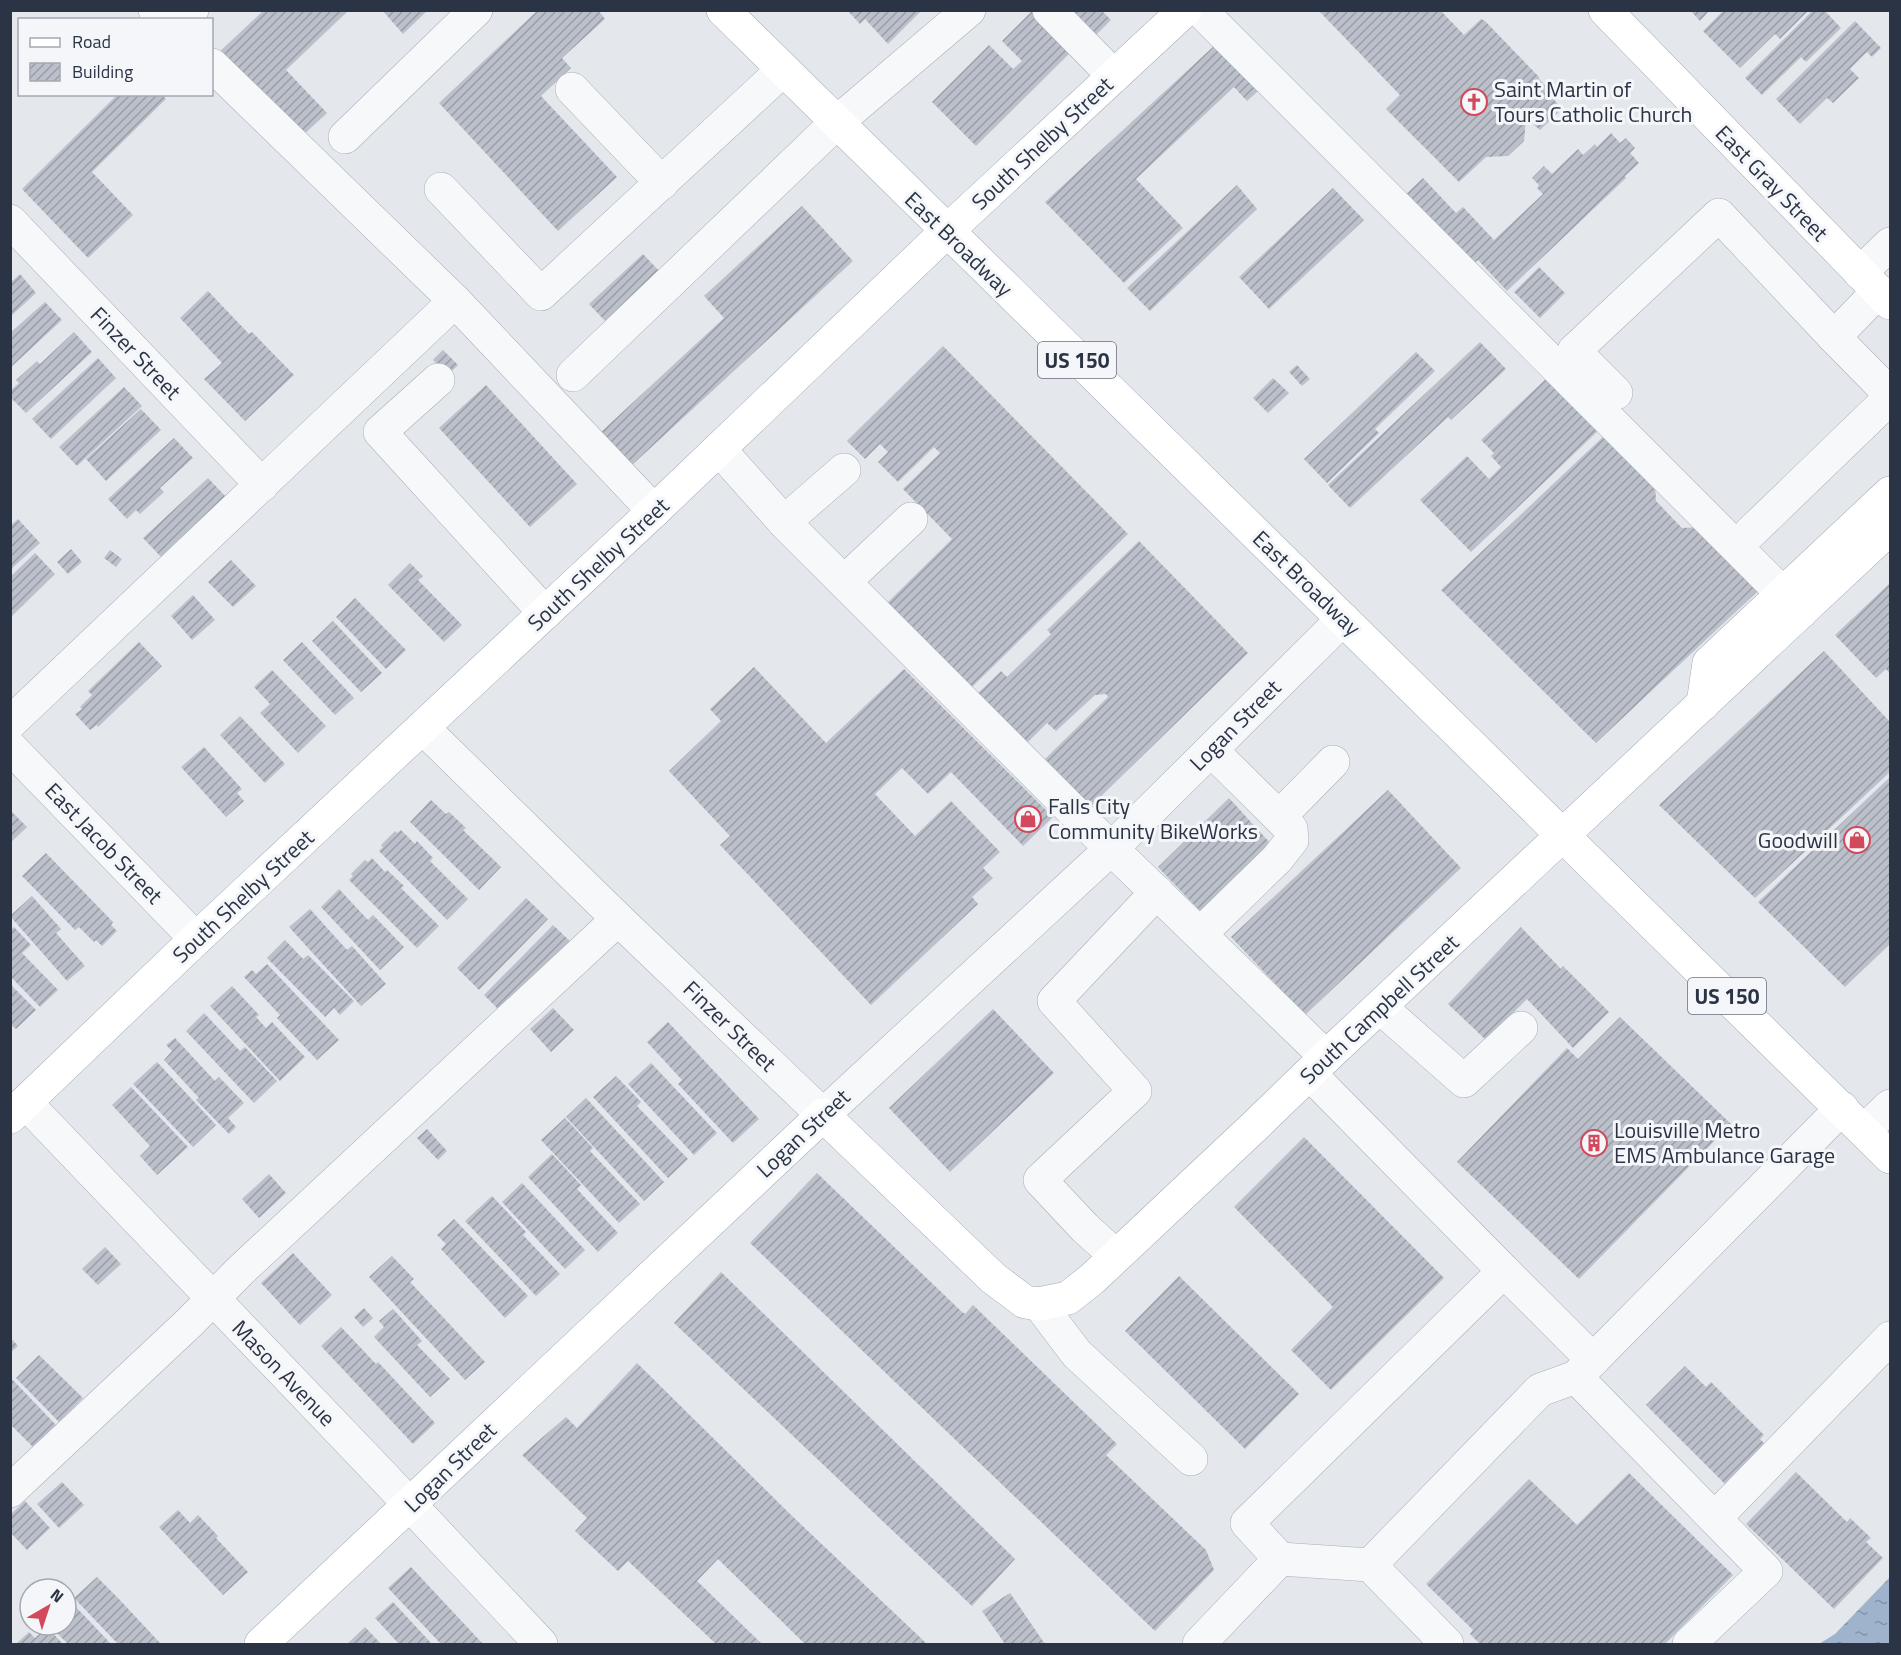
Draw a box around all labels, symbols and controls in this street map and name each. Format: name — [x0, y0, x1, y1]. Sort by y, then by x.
legend — [18, 18, 213, 96]
text: Road — [72, 28, 111, 55]
text: Building — [72, 58, 133, 85]
street label: South Shelby Street — [963, 68, 1121, 218]
place label: Saint Martin of Tours Catholic Church — [1494, 72, 1692, 131]
church icon: Saint Martin of Tours Catholic Church — [1459, 87, 1489, 117]
street label: East Gray Street — [1708, 117, 1837, 249]
street label: East Broadway — [897, 183, 1021, 305]
street label: Finzer Street — [83, 299, 190, 408]
road number: US 150 — [1038, 342, 1116, 378]
street label: South Shelby Street — [519, 489, 677, 639]
street label: East Broadway — [1245, 522, 1369, 644]
street label: Logan Street — [1181, 671, 1289, 779]
street label: East Jacob Street — [37, 775, 171, 912]
place label: Falls City Community BikeWorks — [1048, 789, 1258, 848]
shop icon: Falls City Community BikeWorks — [1013, 804, 1043, 834]
street label: South Shelby Street — [164, 821, 322, 971]
place label: Goodwill — [1758, 823, 1838, 857]
shop icon: Goodwill — [1842, 825, 1872, 855]
street label: South Campbell Street — [1292, 926, 1466, 1092]
street label: Finzer Street — [676, 973, 785, 1080]
road number: US 150 — [1688, 978, 1766, 1014]
street label: Logan Street — [748, 1080, 858, 1186]
place label: Louisville Metro EMS Ambulance Garage — [1614, 1113, 1835, 1172]
building icon: Louisville Metro EMS Ambulance Garage — [1579, 1128, 1609, 1158]
street label: Mason Avenue — [224, 1312, 344, 1434]
street label: Logan Street — [396, 1414, 504, 1520]
north arrow — [18, 1577, 78, 1637]
text: N — [46, 1583, 69, 1608]

